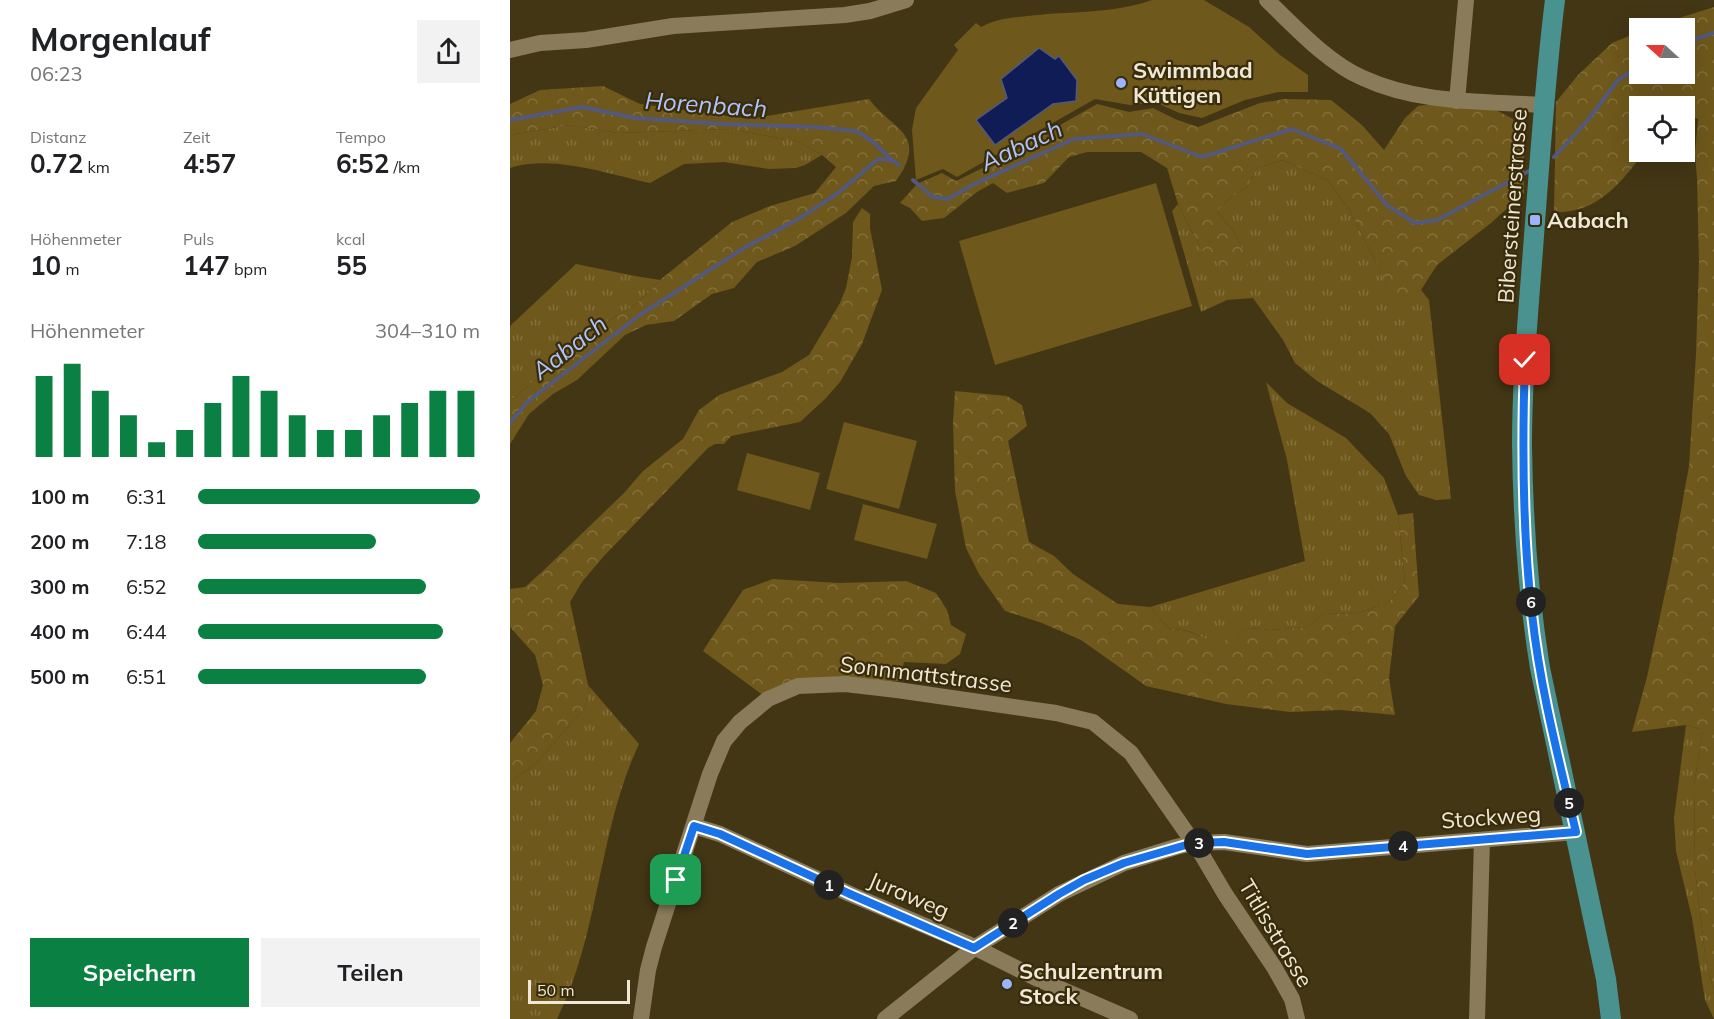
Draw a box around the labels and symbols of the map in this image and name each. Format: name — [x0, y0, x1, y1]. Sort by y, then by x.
north arrow — [1629, 18, 1695, 84]
place label: Swimmbad Küttigen — [1133, 56, 1253, 109]
marker: Swimmbad Küttigen — [1114, 76, 1128, 90]
water label: Horenbach — [644, 85, 768, 123]
street label: Bibersteinerstrasse — [1491, 108, 1533, 304]
water label: Aabach — [974, 113, 1067, 177]
place label: Aabach — [1547, 206, 1629, 234]
marker: Aabach — [1528, 213, 1542, 227]
water label: Aabach — [525, 308, 612, 386]
pin — [1499, 334, 1550, 385]
pin: 6 — [1516, 587, 1546, 617]
street label: Sonnmattstrasse — [838, 650, 1014, 698]
pin: 5 — [1554, 788, 1584, 818]
street label: Stockweg — [1440, 800, 1542, 834]
pin: 3 — [1184, 828, 1214, 858]
pin: 4 — [1388, 831, 1418, 861]
pin — [650, 854, 701, 905]
street label: Juraweg — [864, 865, 954, 925]
pin: 1 — [814, 870, 844, 900]
street label: Titlisstrasse — [1233, 874, 1319, 992]
pin: 2 — [998, 908, 1028, 938]
place label: Schulzentrum Stock — [1019, 957, 1163, 1010]
scale bar — [528, 977, 630, 1004]
marker: Schulzentrum Stock — [1000, 977, 1014, 991]

